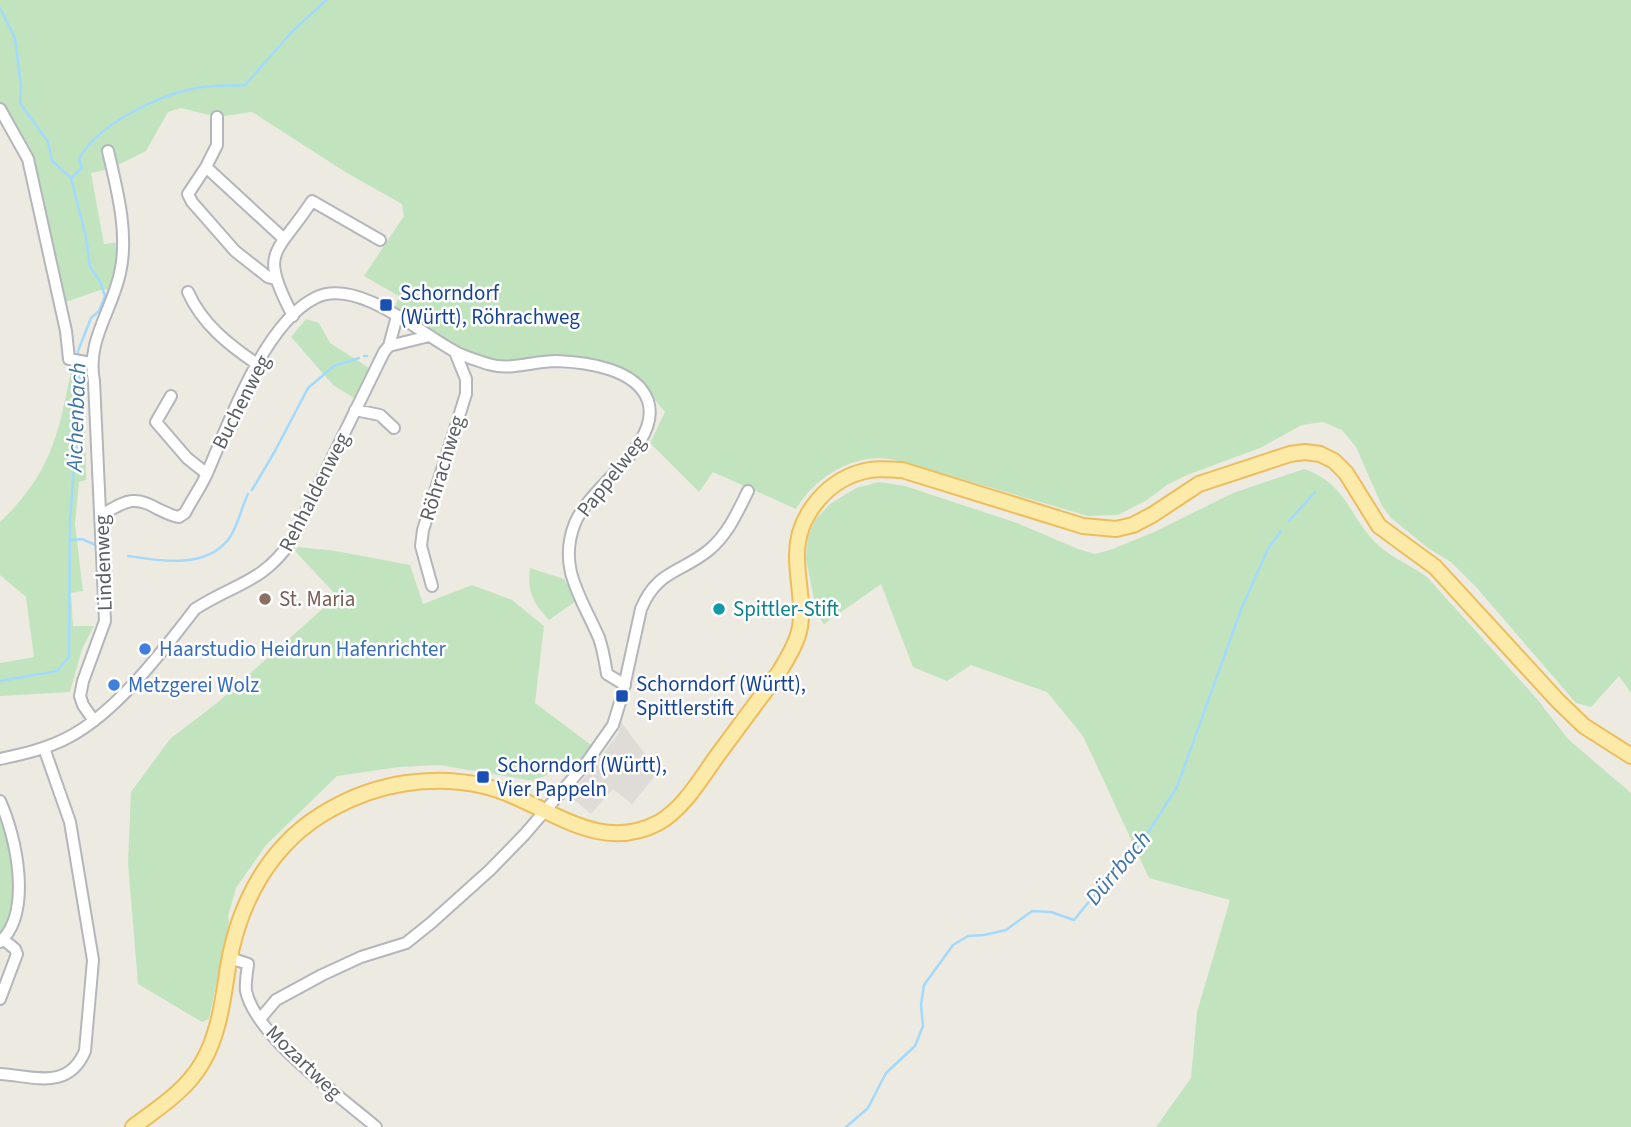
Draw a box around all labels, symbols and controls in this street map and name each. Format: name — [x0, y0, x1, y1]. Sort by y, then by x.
place label: Schorndorf (Württ), Röhrachweg — [400, 278, 580, 332]
marker: Schorndorf (Württ), Röhrachweg — [378, 297, 394, 313]
street label: Buchenweg — [204, 349, 278, 454]
water label: Aichenbach — [58, 362, 94, 474]
street label: Röhrachweg — [412, 411, 472, 524]
street label: Rehhaldenweg — [271, 427, 357, 557]
street label: Pappelweg — [569, 428, 653, 523]
street label: Lindenweg — [86, 514, 120, 612]
place label: St. Maria — [279, 584, 355, 614]
marker: St. Maria — [257, 591, 273, 607]
place label: Spittler-Stift — [733, 594, 840, 624]
marker: Spittler-Stift — [711, 601, 727, 617]
place label: Haarstudio Heidrun Hafenrichter — [159, 634, 446, 664]
marker: Haarstudio Heidrun Hafenrichter — [137, 641, 153, 657]
place label: Schorndorf (Württ), Spittlerstift — [636, 669, 806, 723]
place label: Metzgerei Wolz — [128, 670, 259, 700]
marker: Metzgerei Wolz — [106, 677, 122, 693]
marker: Schorndorf (Württ), Spittlerstift — [614, 688, 630, 704]
place label: Schorndorf (Württ), Vier Pappeln — [497, 750, 667, 804]
marker: Schorndorf (Württ), Vier Pappeln — [475, 769, 491, 785]
water label: Dürrbach — [1077, 824, 1159, 912]
street label: Mozartweg — [259, 1018, 349, 1106]

